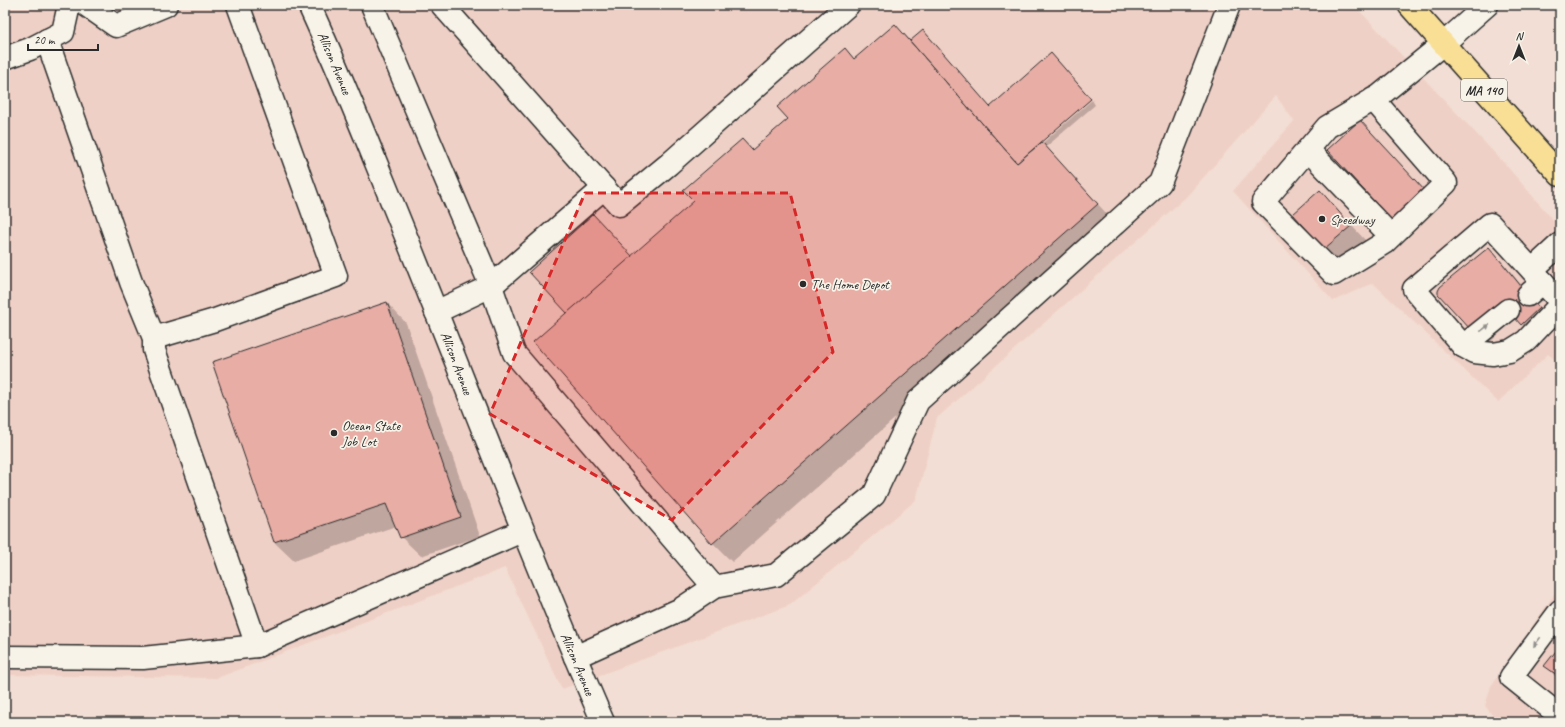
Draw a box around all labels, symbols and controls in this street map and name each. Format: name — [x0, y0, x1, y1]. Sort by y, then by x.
scale bar — [28, 26, 98, 52]
north arrow — [1499, 26, 1539, 66]
street label: Allison Avenue — [314, 29, 356, 98]
text: N — [1516, 29, 1525, 43]
text: 20 m — [34, 32, 56, 48]
road number: MA 140 — [1461, 79, 1507, 101]
place label: Speedway — [1330, 211, 1376, 228]
marker: Speedway — [1317, 214, 1327, 224]
place label: The Home Depot — [811, 276, 890, 293]
marker: The Home Depot — [798, 279, 808, 289]
one-way arrow — [1480, 324, 1491, 333]
street label: Allison Avenue — [437, 329, 477, 398]
place label: Ocean State Job Lot — [341, 417, 402, 450]
marker: Ocean State Job Lot — [329, 428, 339, 438]
street label: Allison Avenue — [557, 630, 599, 699]
one-way arrow — [1533, 637, 1541, 647]

